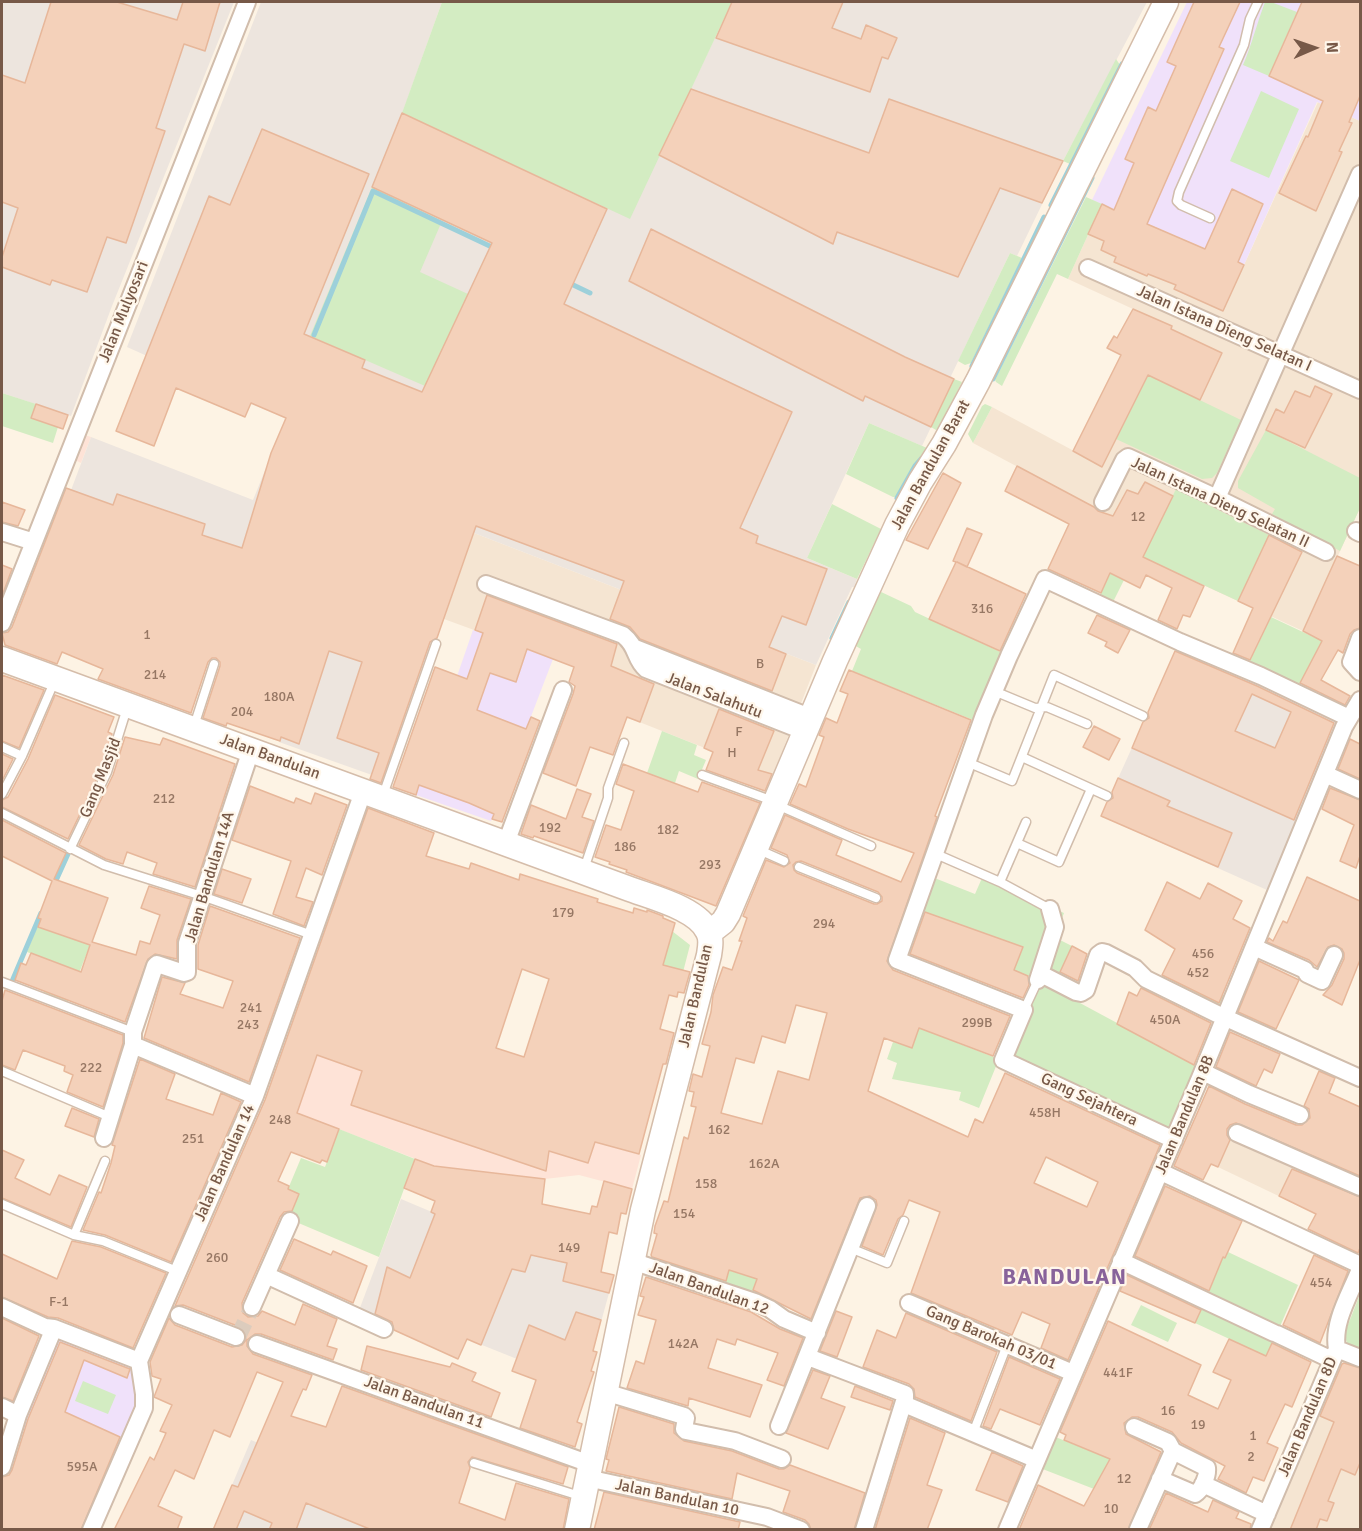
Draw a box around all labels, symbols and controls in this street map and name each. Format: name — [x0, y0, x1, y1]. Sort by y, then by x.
north arrow — [1284, 18, 1344, 78]
text: N — [1322, 41, 1342, 53]
street label: Jalan Mulyosari — [95, 259, 153, 365]
street label: Jalan Istana Dieng Selatan I — [1134, 282, 1314, 376]
street label: Jalan Bandulan Barat — [887, 397, 975, 533]
street label: Jalan Istana Dieng Selatan II — [1128, 453, 1312, 553]
house number: 12 — [1130, 509, 1146, 525]
house number: 316 — [971, 601, 993, 617]
house number: 1 — [143, 627, 151, 643]
house number: B — [756, 656, 764, 672]
house number: 214 — [144, 667, 166, 683]
street label: Jalan Salahutu — [663, 669, 765, 723]
house number: 180A — [263, 689, 295, 705]
house number: 204 — [231, 704, 253, 720]
house number: F — [735, 724, 743, 740]
street label: Jalan Bandulan — [217, 730, 323, 784]
street label: Gang Masjid — [76, 735, 126, 821]
house number: H — [727, 745, 737, 761]
house number: 212 — [153, 791, 175, 807]
street label: Jalan Bandulan 14A — [181, 809, 239, 945]
house number: 192 — [539, 820, 561, 836]
house number: 182 — [657, 822, 679, 838]
house number: 186 — [614, 839, 636, 855]
house number: 293 — [699, 857, 721, 873]
house number: 179 — [552, 905, 574, 921]
house number: 294 — [813, 916, 835, 932]
street label: Jalan Bandulan — [675, 943, 717, 1049]
house number: 456 — [1192, 946, 1214, 962]
house number: 452 — [1187, 965, 1209, 981]
house number: 241 — [240, 1000, 262, 1016]
house number: 450A — [1149, 1012, 1181, 1028]
house number: 299B — [961, 1015, 993, 1031]
house number: 243 — [237, 1017, 259, 1033]
street label: Jalan Bandulan 8B — [1151, 1053, 1219, 1177]
house number: 222 — [80, 1060, 102, 1076]
street label: Gang Sejahtera — [1038, 1069, 1140, 1131]
street label: Jalan Bandulan 14 — [191, 1102, 259, 1224]
house number: 458H — [1029, 1105, 1061, 1121]
house number: 248 — [269, 1112, 291, 1128]
house number: 162 — [708, 1122, 730, 1138]
house number: 251 — [182, 1131, 204, 1147]
house number: 162A — [748, 1156, 780, 1172]
house number: 158 — [695, 1176, 717, 1192]
house number: 154 — [673, 1206, 695, 1222]
house number: 149 — [558, 1240, 580, 1256]
house number: 260 — [206, 1250, 228, 1266]
street label: Jalan Bandulan 12 — [646, 1258, 772, 1320]
district label: BANDULAN — [1002, 1265, 1128, 1291]
house number: 454 — [1310, 1275, 1332, 1291]
house number: F-1 — [49, 1294, 69, 1310]
street label: Gang Barokah 03/01 — [923, 1302, 1059, 1374]
house number: 142A — [667, 1336, 699, 1352]
street label: Jalan Bandulan 8D — [1274, 1354, 1342, 1480]
house number: 441F — [1103, 1365, 1133, 1381]
street label: Jalan Bandulan 11 — [361, 1372, 487, 1434]
house number: 16 — [1160, 1403, 1176, 1419]
house number: 19 — [1190, 1417, 1206, 1433]
house number: 1 — [1249, 1428, 1257, 1444]
house number: 2 — [1247, 1449, 1255, 1465]
house number: 595A — [66, 1459, 98, 1475]
house number: 12 — [1116, 1471, 1132, 1487]
street label: Jalan Bandulan 10 — [613, 1476, 741, 1520]
house number: 10 — [1103, 1501, 1119, 1517]

